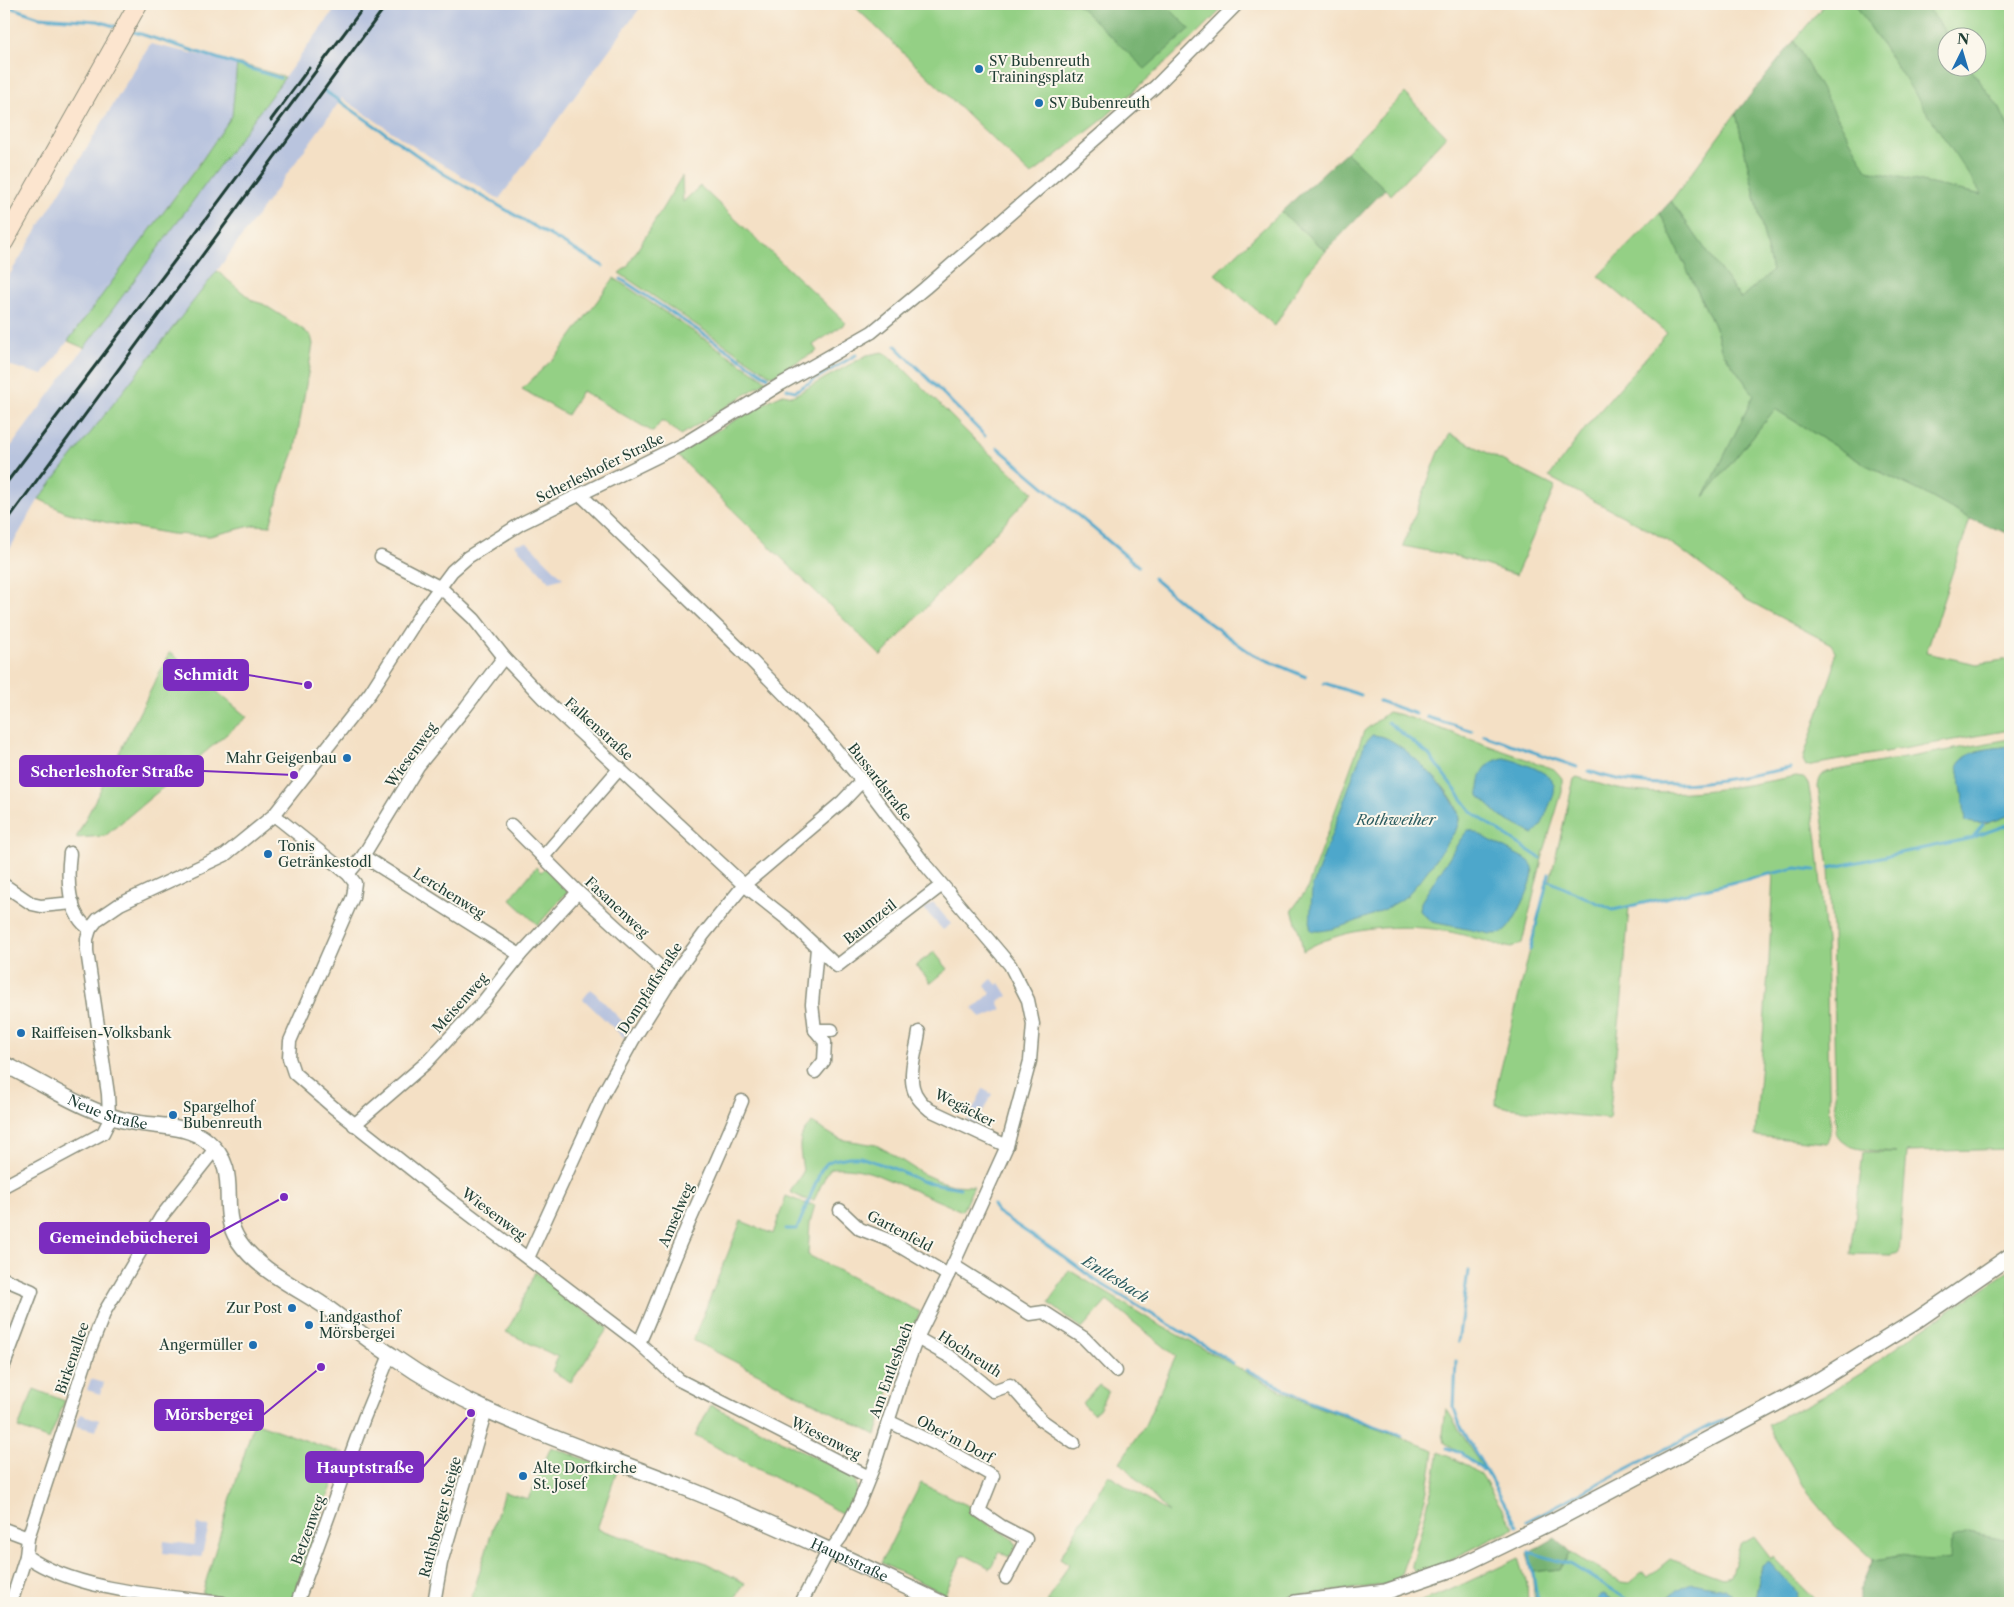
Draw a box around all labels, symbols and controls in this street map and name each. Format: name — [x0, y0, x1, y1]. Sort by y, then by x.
north arrow — [1936, 28, 1986, 78]
text: N — [1956, 30, 1970, 49]
place label: SV Bubenreuth Trainingsplatz — [989, 52, 1090, 86]
marker: SV Bubenreuth Trainingsplatz — [973, 63, 985, 75]
place label: SV Bubenreuth — [1049, 94, 1150, 112]
marker: SV Bubenreuth — [1033, 97, 1045, 109]
street label: Scherleshofer Straße — [533, 429, 667, 507]
callout: Schmidt — [164, 660, 248, 690]
text: Schmidt — [174, 665, 238, 684]
street label: Falkenstraße — [561, 694, 637, 765]
street label: Wiesenweg — [381, 718, 441, 792]
street label: Bussardstraße — [844, 739, 916, 825]
place label: Mahr Geigenbau — [226, 749, 337, 767]
marker: Mahr Geigenbau — [341, 752, 353, 764]
callout: Scherleshofer Straße — [20, 756, 203, 786]
text: Scherleshofer Straße — [30, 762, 194, 781]
water label: Rothweiher — [1355, 810, 1437, 829]
place label: Tonis Getränkestodl — [278, 837, 372, 871]
marker: Tonis Getränkestodl — [262, 848, 274, 860]
street label: Lerchenweg — [410, 864, 489, 923]
street label: Fasanenweg — [581, 873, 653, 942]
street label: Baumzeil — [840, 896, 900, 948]
street label: Dompfaffstraße — [614, 939, 686, 1037]
street label: Meisenweg — [428, 969, 492, 1037]
place label: Raiffeisen-Volksbank — [31, 1024, 172, 1042]
marker: Raiffeisen-Volksbank — [15, 1027, 27, 1039]
street label: Wegäcker — [931, 1085, 998, 1131]
street label: Neue Straße — [65, 1090, 149, 1133]
place label: Spargelhof Bubenreuth — [183, 1098, 263, 1132]
marker: Spargelhof Bubenreuth — [167, 1109, 179, 1121]
street label: Amselweg — [654, 1180, 698, 1251]
street label: Wiesenweg — [457, 1183, 530, 1244]
street label: Gartenfeld — [864, 1206, 936, 1256]
callout: Gemeindebücherei — [40, 1223, 209, 1253]
text: Gemeindebücherei — [50, 1228, 199, 1247]
water label: Entlesbach — [1078, 1251, 1153, 1307]
place label: Zur Post — [226, 1299, 282, 1317]
marker: Zur Post — [286, 1302, 298, 1314]
place label: Landgasthof Mörsbergei — [319, 1308, 403, 1342]
street label: Birkenallee — [51, 1319, 93, 1397]
marker: Landgasthof Mörsbergei — [303, 1319, 315, 1331]
street label: Am Entlesbach — [865, 1319, 917, 1421]
street label: Hochreuth — [935, 1327, 1005, 1381]
place label: Angermüller — [158, 1336, 243, 1354]
marker: Angermüller — [247, 1339, 259, 1351]
callout: Mörsbergei — [155, 1400, 263, 1430]
text: Mörsbergei — [165, 1405, 254, 1424]
street label: Ober'm Dorf — [913, 1411, 998, 1468]
street label: Wiesenweg — [787, 1412, 865, 1464]
callout: Hauptstraße — [306, 1452, 423, 1482]
street label: Rathsberger Steige — [415, 1454, 465, 1580]
text: Hauptstraße — [316, 1458, 414, 1477]
place label: Alte Dorfkirche St. Josef — [532, 1459, 637, 1493]
marker: Alte Dorfkirche St. Josef — [517, 1470, 529, 1482]
street label: Betzenweg — [287, 1492, 329, 1567]
street label: Hauptstraße — [808, 1534, 891, 1586]

